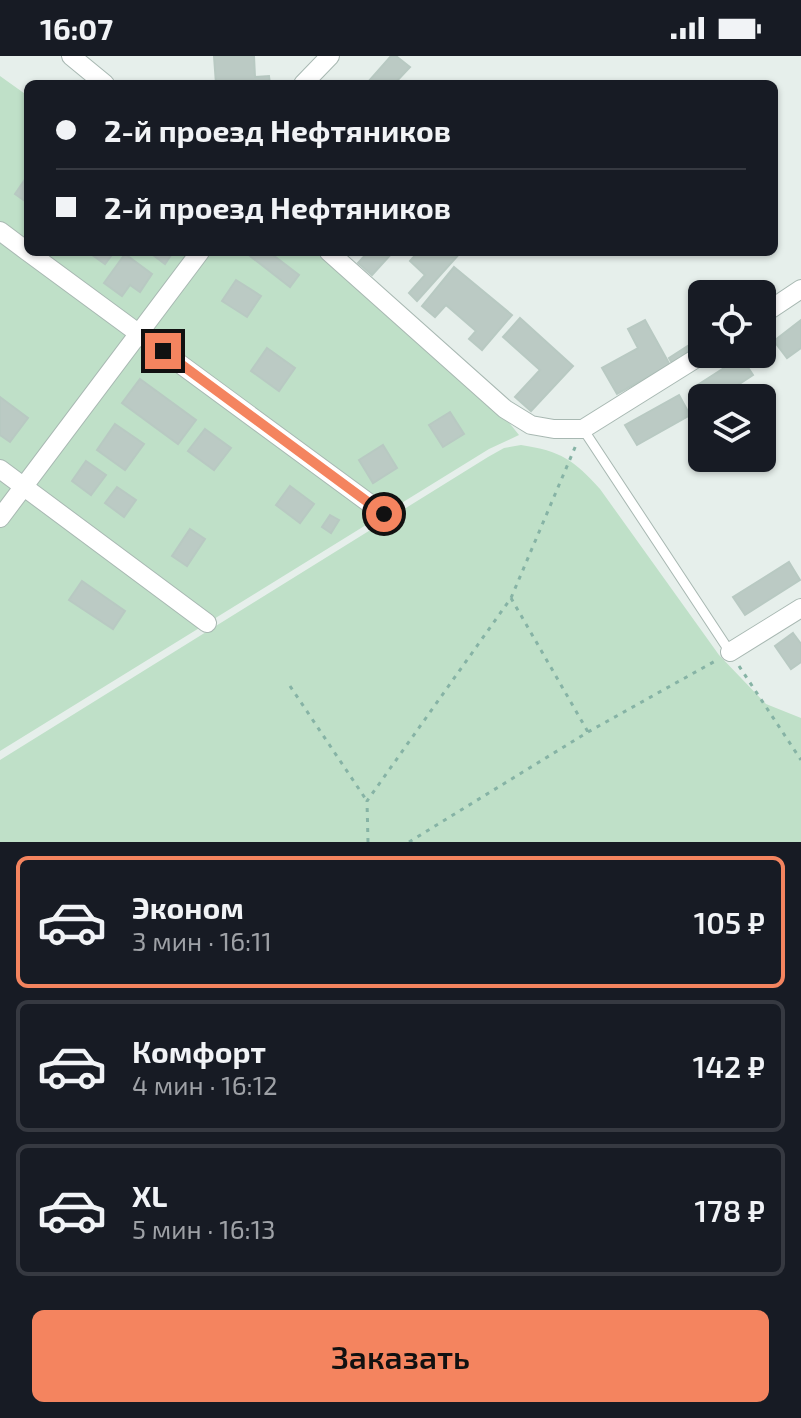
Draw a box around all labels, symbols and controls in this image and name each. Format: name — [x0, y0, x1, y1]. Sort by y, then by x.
text: 16:07 — [40, 10, 113, 46]
text: 2-й проезд Нефтяников — [104, 112, 451, 148]
text: 2-й проезд Нефтяников — [104, 189, 451, 225]
map controls — [688, 280, 776, 472]
button: locate — [688, 280, 776, 368]
route end — [145, 333, 181, 369]
button: layers — [688, 384, 776, 472]
route start — [366, 496, 402, 532]
icon: car — [36, 886, 108, 958]
text: Эконом — [132, 889, 244, 925]
text: 105 ₽ — [694, 904, 765, 940]
text: 3 мин · 16:11 — [132, 925, 272, 956]
icon: car — [36, 1030, 108, 1102]
text: Комфорт — [132, 1033, 266, 1069]
text: 142 ₽ — [693, 1048, 765, 1084]
text: 4 мин · 16:12 — [132, 1069, 278, 1100]
icon: car — [36, 1174, 108, 1246]
text: XL — [132, 1177, 167, 1213]
text: 178 ₽ — [695, 1192, 765, 1228]
text: 5 мин · 16:13 — [132, 1213, 275, 1244]
button: Заказать — [32, 1310, 769, 1402]

